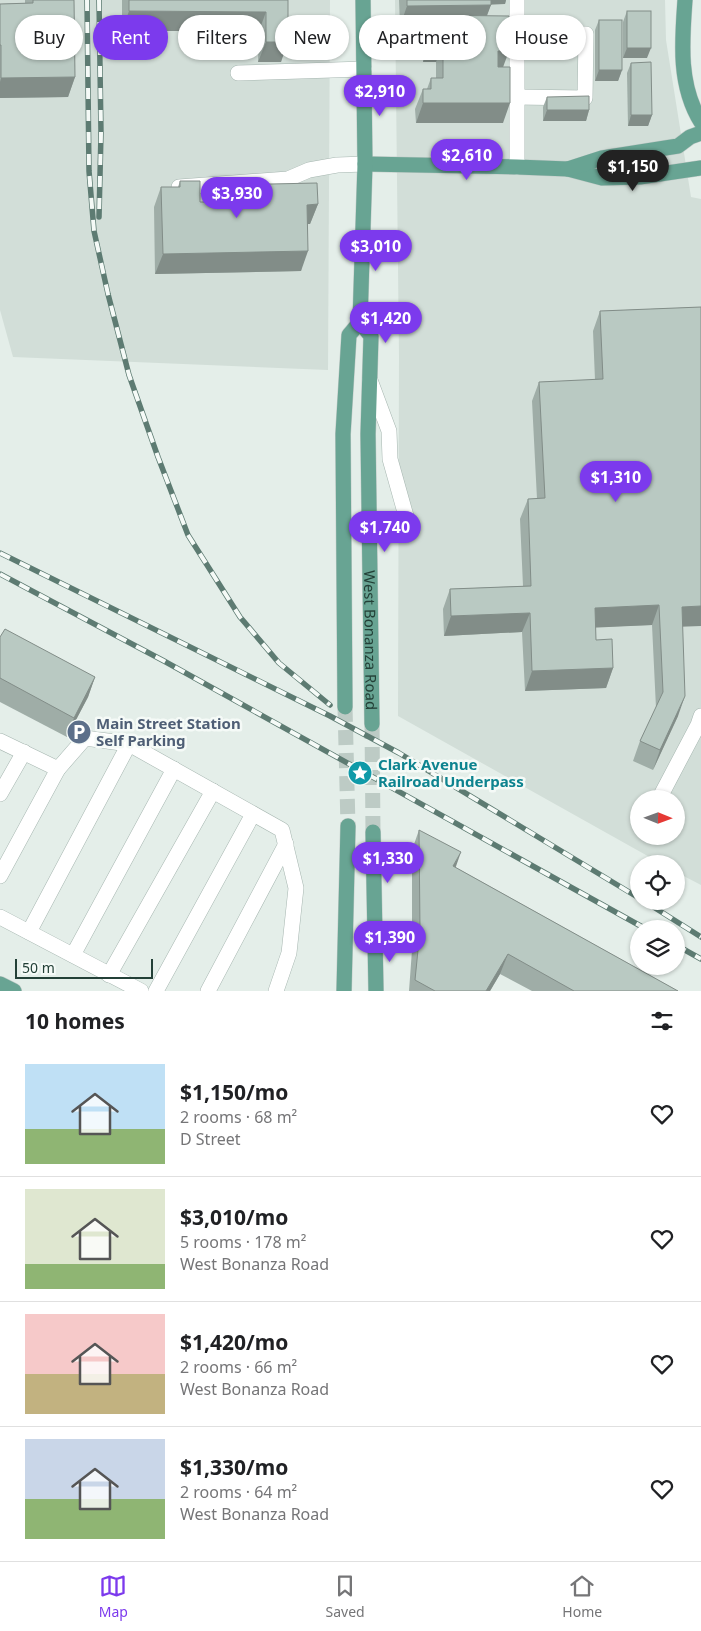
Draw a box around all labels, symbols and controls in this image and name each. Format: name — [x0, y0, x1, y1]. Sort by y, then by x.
chip: Buy — [15, 15, 83, 60]
chip: Rent — [93, 15, 168, 60]
chip: Filters — [178, 15, 265, 60]
chip: New — [275, 15, 349, 60]
chip: Apartment — [359, 15, 486, 60]
chip: House — [496, 15, 586, 60]
pin: $2,910 — [339, 74, 421, 117]
text: $2,910 — [355, 80, 405, 102]
pin: $2,610 — [426, 138, 508, 181]
text: $2,610 — [442, 144, 492, 166]
pin: $1,150 — [592, 150, 674, 192]
text: $1,150 — [608, 155, 658, 177]
pin: $3,930 — [196, 176, 278, 219]
text: $3,930 — [212, 182, 262, 204]
pin: $3,010 — [335, 230, 417, 272]
text: $3,010 — [351, 235, 401, 257]
pin: $1,420 — [345, 302, 427, 344]
text: $1,420 — [361, 307, 411, 329]
pin: $1,310 — [575, 460, 657, 503]
text: $1,310 — [591, 466, 641, 488]
pin: $1,740 — [344, 510, 426, 553]
text: $1,740 — [360, 516, 410, 538]
street label: West Bonanza Road — [360, 570, 382, 710]
place label: Main Street Station Self Parking — [96, 713, 241, 750]
parking icon: Main Street Station Self Parking — [66, 719, 92, 745]
place label: Clark Avenue Railroad Underpass — [378, 754, 524, 791]
place icon: Clark Avenue Railroad Underpass — [347, 760, 373, 786]
north arrow — [630, 790, 685, 845]
map controls — [630, 790, 685, 975]
pin: $1,330 — [347, 842, 429, 884]
text: $1,330 — [363, 847, 413, 869]
button: locate — [630, 855, 685, 910]
pin: $1,390 — [349, 920, 431, 963]
button: layers — [630, 920, 685, 975]
text: $1,390 — [365, 926, 415, 948]
scale bar — [15, 956, 152, 979]
text: 50 m — [22, 958, 55, 977]
text: 10 homes — [25, 1007, 125, 1035]
icon: filters — [648, 1007, 676, 1035]
text: $1,150/mo — [180, 1078, 288, 1106]
icon: home — [65, 1084, 125, 1144]
icon: heart — [648, 1100, 676, 1128]
text: 2 rooms · 68 m² — [180, 1106, 297, 1128]
text: D Street — [180, 1128, 241, 1150]
text: $3,010/mo — [180, 1203, 288, 1231]
icon: home — [65, 1209, 125, 1269]
icon: heart — [648, 1225, 676, 1253]
text: 5 rooms · 178 m² — [180, 1231, 306, 1253]
text: West Bonanza Road — [180, 1253, 329, 1275]
text: $1,420/mo — [180, 1328, 288, 1356]
icon: home — [65, 1334, 125, 1394]
icon: heart — [648, 1350, 676, 1378]
text: 2 rooms · 66 m² — [180, 1356, 297, 1378]
text: West Bonanza Road — [180, 1378, 329, 1400]
text: $1,330/mo — [180, 1453, 288, 1481]
icon: home — [65, 1459, 125, 1519]
icon: heart — [648, 1475, 676, 1503]
text: 2 rooms · 64 m² — [180, 1481, 297, 1503]
text: West Bonanza Road — [180, 1503, 329, 1525]
tab: Map — [99, 1572, 128, 1621]
tab: Saved — [326, 1572, 365, 1621]
tab: Home — [562, 1572, 602, 1621]

